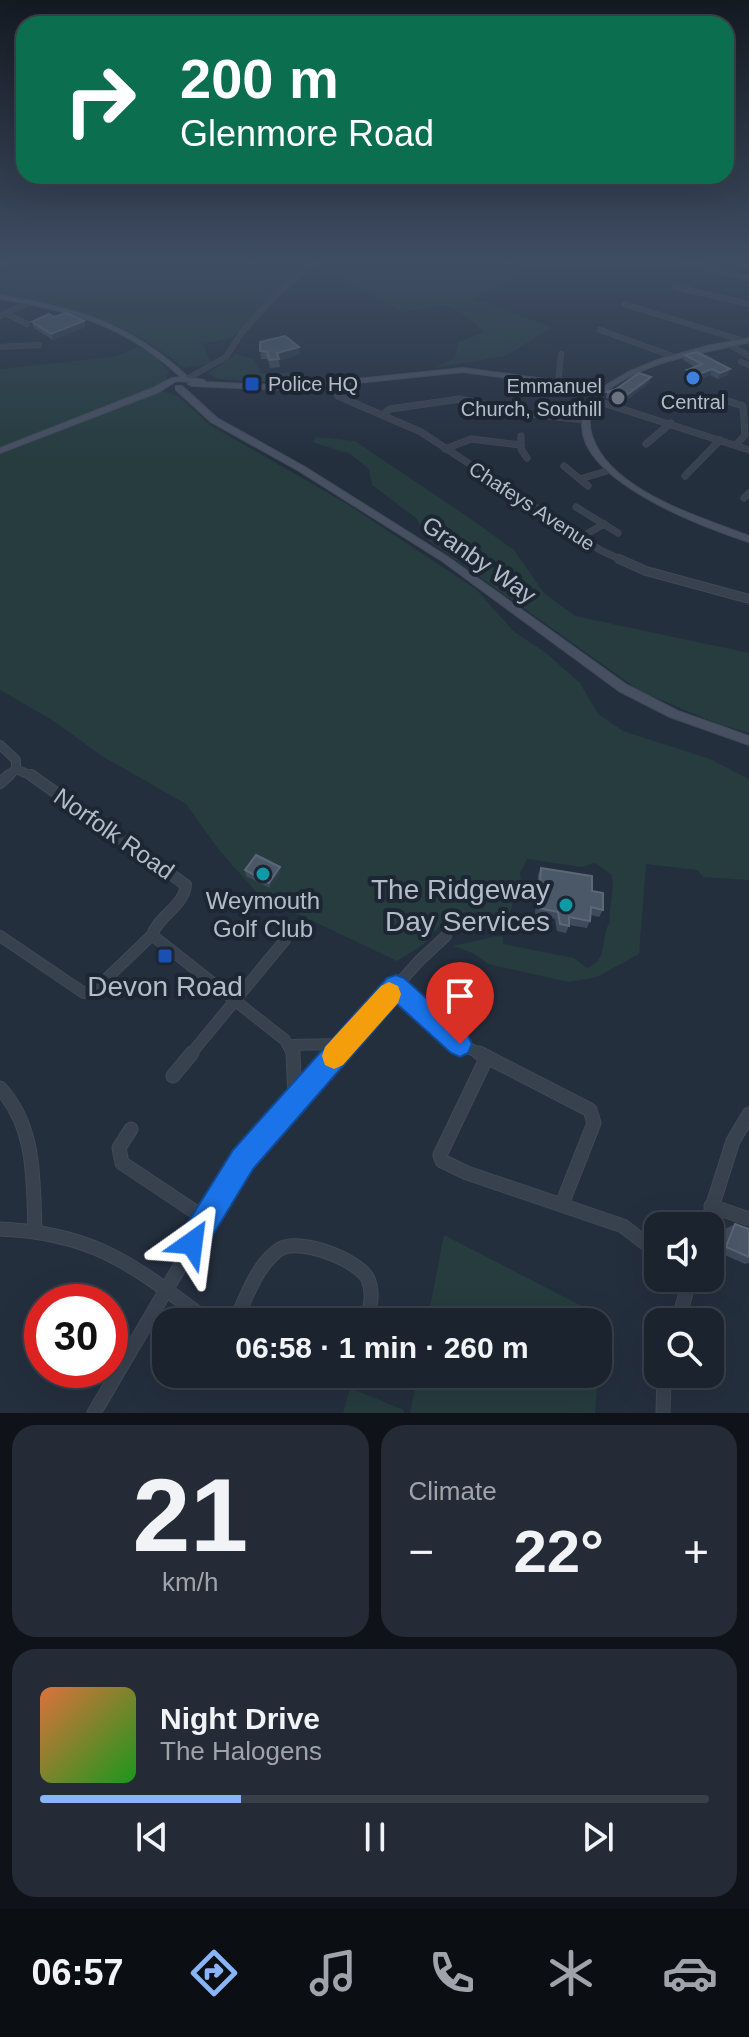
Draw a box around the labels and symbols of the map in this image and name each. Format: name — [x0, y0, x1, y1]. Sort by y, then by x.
marker: Central — [684, 369, 702, 387]
place label: Police HQ — [268, 373, 358, 395]
marker: Police HQ — [243, 375, 261, 393]
place label: Emmanuel Church, Southill — [461, 375, 602, 420]
marker: Emmanuel Church, Southill — [609, 389, 627, 407]
place label: Central — [661, 391, 725, 413]
street label: Chafeys Avenue — [465, 457, 599, 555]
street label: Granby Way — [417, 511, 541, 609]
street label: Norfolk Road — [49, 782, 179, 885]
marker: Weymouth Golf Club — [254, 865, 272, 883]
place label: The Ridgeway Day Services — [371, 874, 550, 937]
place label: Weymouth Golf Club — [206, 887, 320, 942]
marker: The Ridgeway Day Services — [557, 896, 575, 914]
marker: Devon Road — [156, 947, 174, 965]
pin — [426, 962, 494, 1044]
place label: Devon Road — [87, 971, 243, 1002]
position arrow — [150, 1201, 234, 1285]
speed limit sign: 30 — [24, 1284, 128, 1388]

